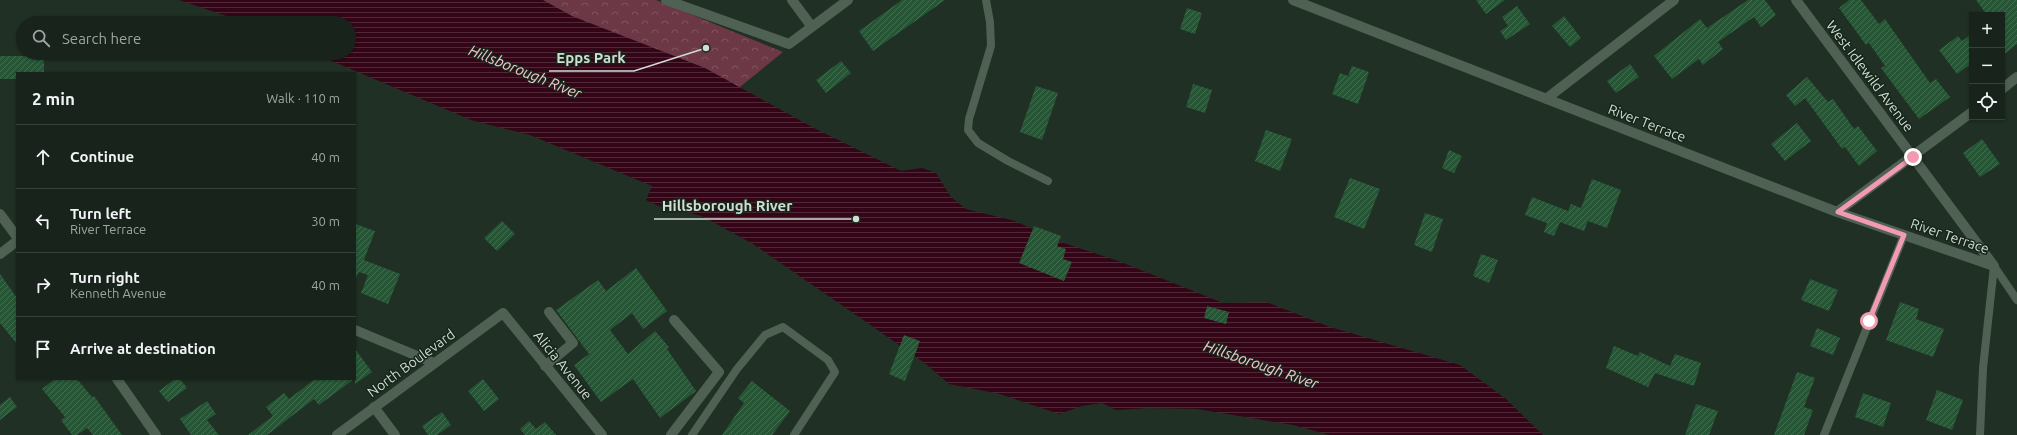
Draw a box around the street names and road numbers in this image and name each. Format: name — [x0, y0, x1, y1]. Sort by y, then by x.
street label: West Idlewild Avenue — [1823, 17, 1917, 135]
street label: River Terrace — [1606, 101, 1688, 145]
street label: River Terrace — [1909, 215, 1991, 257]
street label: North Boulevard — [364, 326, 458, 400]
street label: Alicia Avenue — [530, 327, 596, 403]

